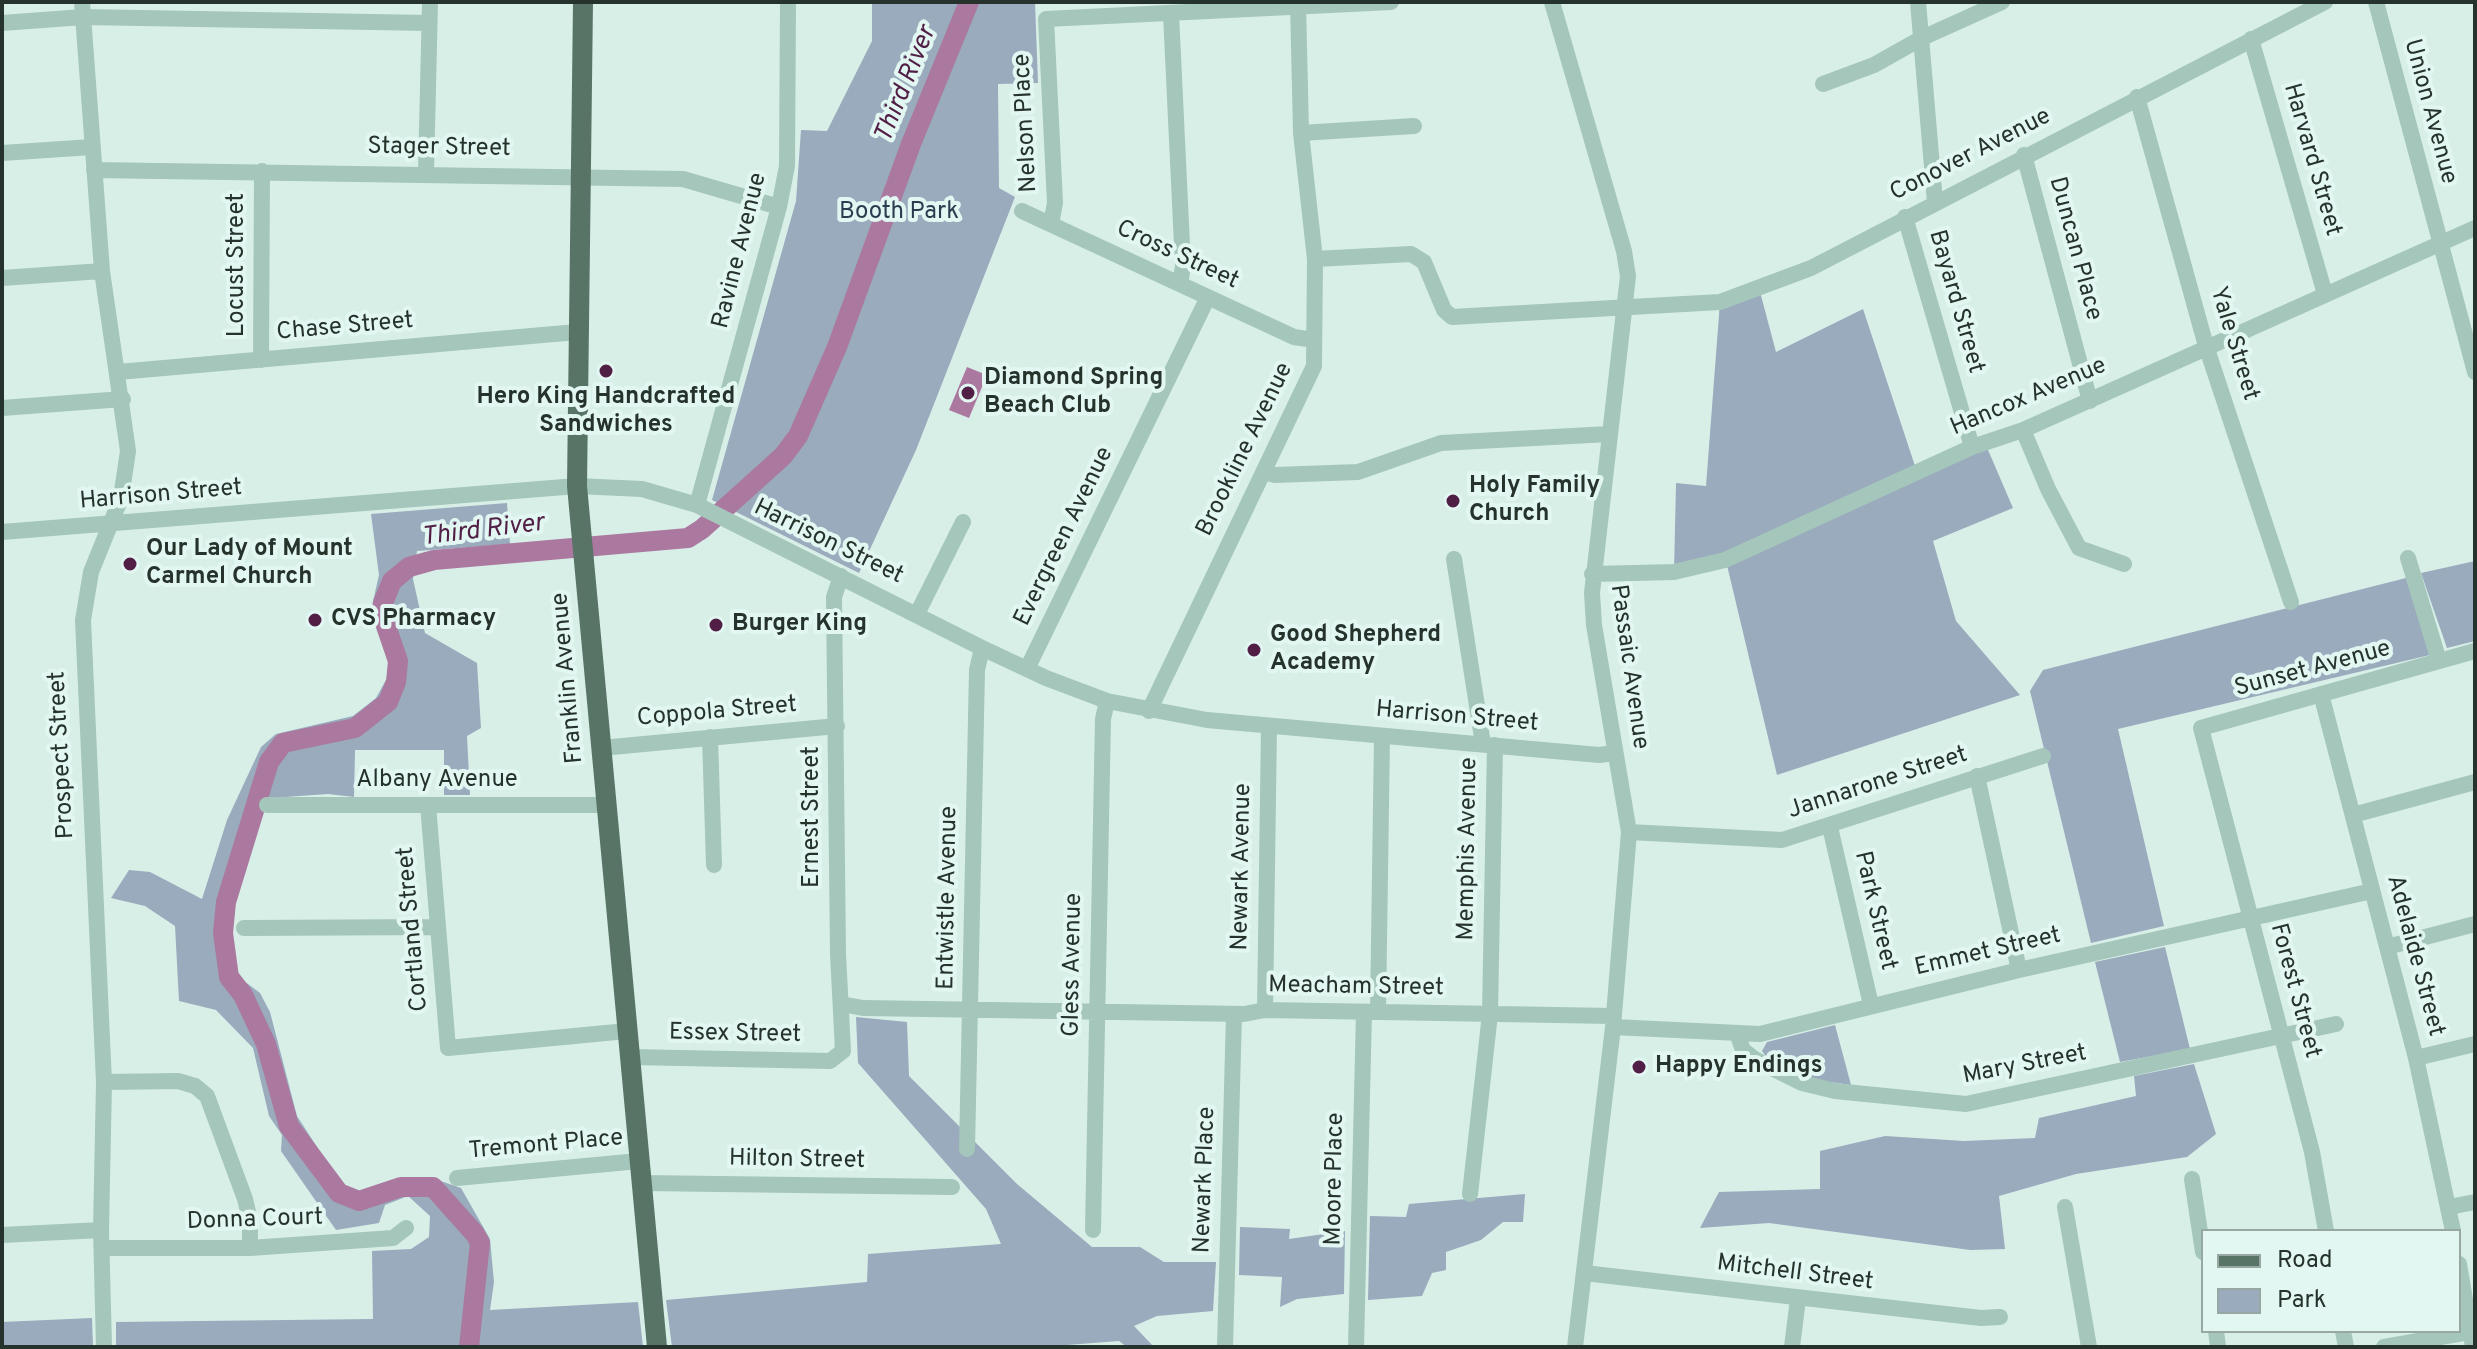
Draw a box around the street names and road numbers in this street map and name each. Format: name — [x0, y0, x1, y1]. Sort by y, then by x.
street label: Union Avenue — [2396, 36, 2462, 188]
street label: Nelson Place — [1009, 53, 1045, 193]
street label: Harvard Street — [2275, 80, 2347, 240]
street label: Conover Avenue — [1886, 103, 2056, 209]
street label: Stager Street — [367, 133, 511, 165]
street label: Ravine Avenue — [708, 170, 774, 332]
street label: Duncan Place — [2041, 174, 2107, 324]
street label: Locust Street — [224, 193, 252, 337]
street label: Cross Street — [1111, 215, 1243, 297]
street label: Bayard Street — [1921, 227, 1989, 377]
street label: Yale Street — [2202, 284, 2264, 404]
street label: Chase Street — [275, 308, 415, 348]
street label: Hancox Avenue — [1947, 352, 2111, 444]
street label: Brookline Avenue — [1192, 359, 1300, 541]
street label: Evergreen Avenue — [1009, 443, 1121, 631]
street label: Harrison Street — [79, 475, 243, 517]
street label: Harrison Street — [748, 494, 908, 592]
street label: Passaic Avenue — [1602, 583, 1654, 751]
street label: Franklin Avenue — [547, 591, 591, 765]
street label: Sunset Avenue — [2232, 635, 2394, 705]
street label: Prospect Street — [44, 670, 82, 840]
street label: Coppola Street — [636, 692, 798, 734]
street label: Harrison Street — [1375, 697, 1539, 739]
street label: Jannarone Street — [1785, 741, 1971, 827]
street label: Ernest Street — [799, 746, 827, 888]
street label: Memphis Avenue — [1453, 757, 1485, 941]
street label: Albany Avenue — [356, 767, 518, 795]
street label: Newark Avenue — [1227, 783, 1259, 951]
street label: Entwistle Avenue — [933, 806, 965, 990]
street label: Cortland Street — [392, 845, 436, 1013]
street label: Park Street — [1846, 849, 1902, 973]
street label: Adelaide Street — [2379, 872, 2449, 1040]
street label: Gless Avenue — [1058, 893, 1090, 1037]
street label: Forest Street — [2262, 921, 2326, 1061]
street label: Emmet Street — [1912, 922, 2064, 984]
street label: Meacham Street — [1268, 972, 1444, 1004]
street label: Essex Street — [668, 1019, 802, 1051]
street label: Mary Street — [1961, 1040, 2089, 1092]
street label: Newark Place — [1189, 1106, 1223, 1254]
street label: Moore Place — [1320, 1112, 1352, 1246]
street label: Tremont Place — [467, 1125, 625, 1167]
street label: Hilton Street — [729, 1145, 865, 1177]
street label: Donna Court — [186, 1204, 324, 1238]
street label: Mitchell Street — [1715, 1250, 1875, 1298]

